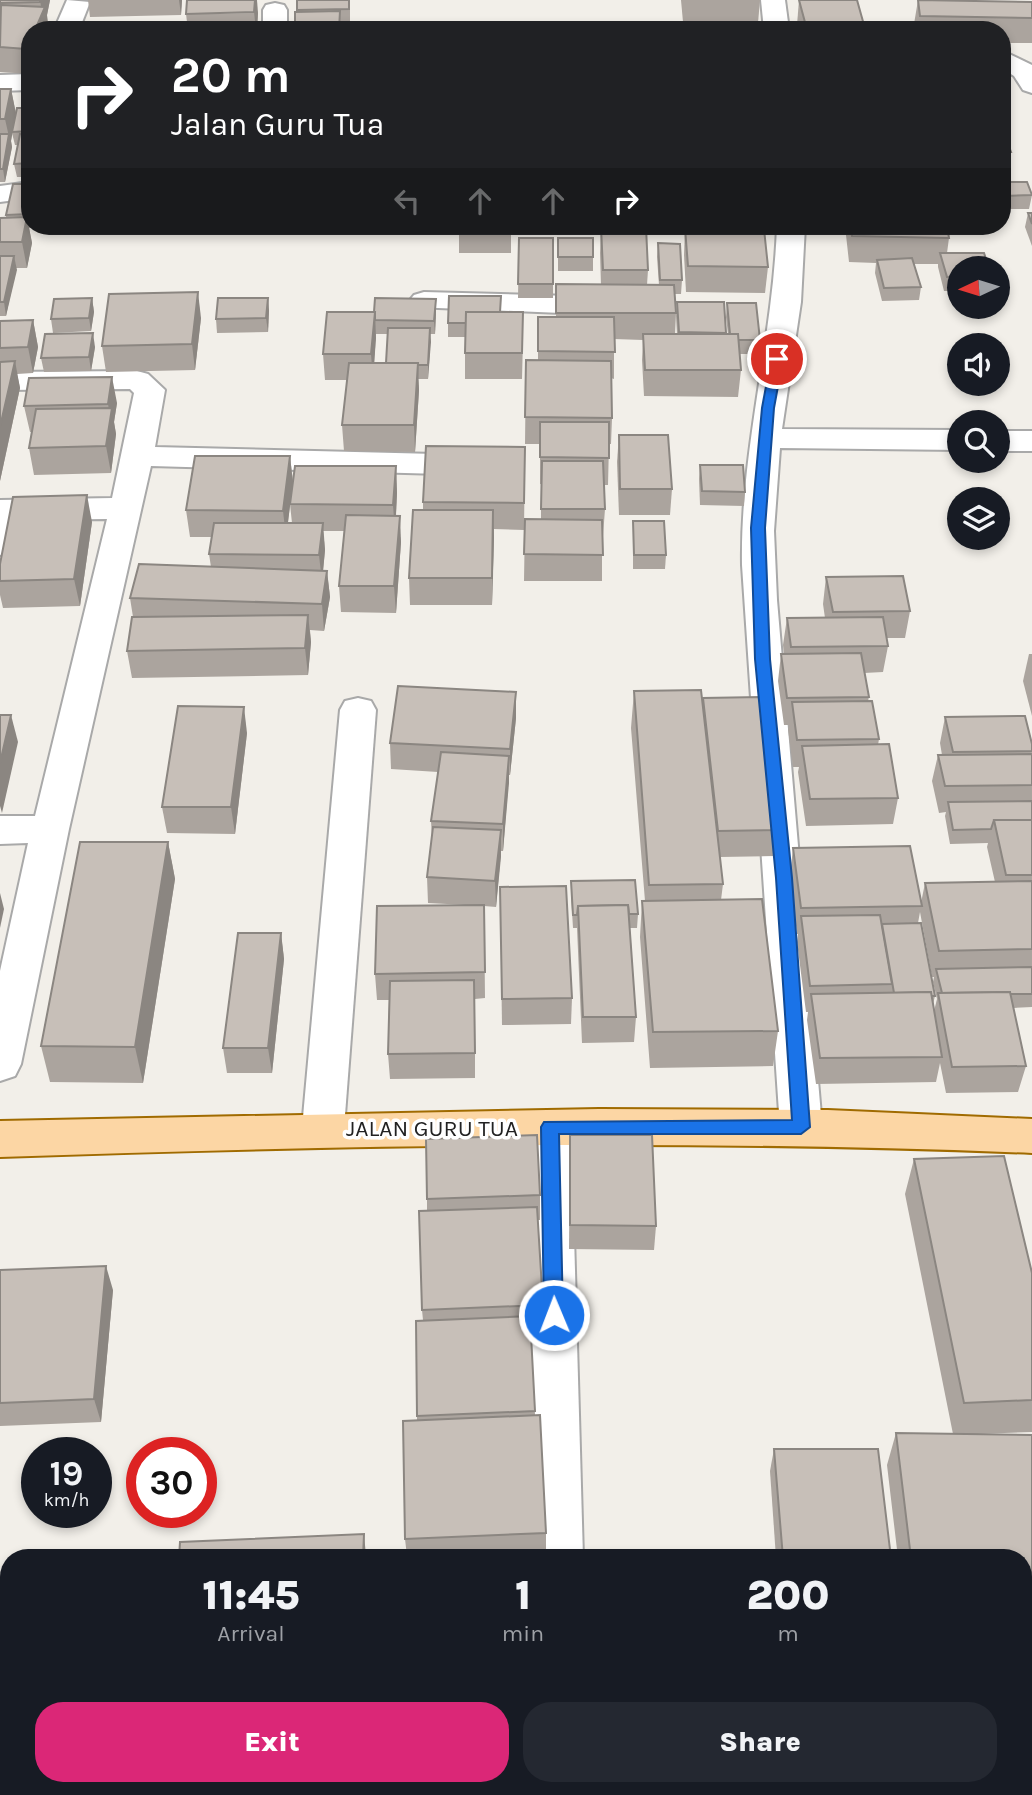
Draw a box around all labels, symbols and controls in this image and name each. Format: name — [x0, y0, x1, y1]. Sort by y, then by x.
text: 20 m — [171, 47, 291, 104]
icon: right — [56, 49, 147, 140]
text: Jalan Guru Tua — [171, 106, 384, 143]
icon: left — [388, 182, 426, 220]
icon: ahead — [461, 182, 499, 220]
icon: ahead — [534, 182, 572, 220]
icon: right — [607, 182, 645, 220]
north arrow — [947, 256, 1010, 318]
map controls — [947, 256, 1010, 550]
pin — [747, 329, 807, 389]
button: sound — [947, 333, 1010, 396]
icon: arrive — [758, 340, 796, 378]
button: search — [947, 410, 1010, 473]
button: layers — [947, 487, 1010, 550]
street label: JALAN GURU TUA — [346, 1115, 518, 1142]
position arrow — [517, 1278, 591, 1352]
speed limit sign: 30 — [126, 1437, 217, 1528]
text: 19 — [50, 1453, 83, 1494]
text: km/h — [44, 1489, 89, 1511]
text: 11:45 — [202, 1570, 299, 1620]
text: 1 — [515, 1570, 531, 1620]
text: 200 — [746, 1570, 830, 1620]
text: Arrival — [217, 1620, 285, 1647]
text: min — [502, 1620, 544, 1647]
text: m — [777, 1620, 799, 1647]
button: Exit — [35, 1702, 509, 1782]
button: Share — [523, 1702, 997, 1782]

